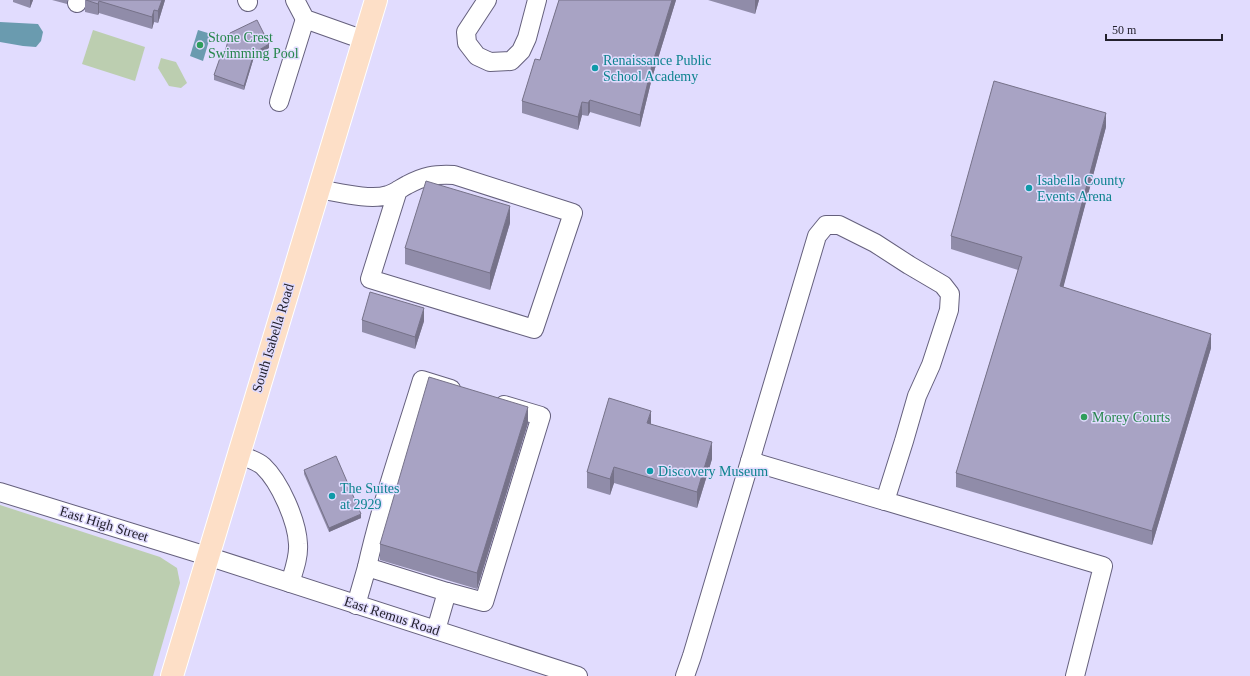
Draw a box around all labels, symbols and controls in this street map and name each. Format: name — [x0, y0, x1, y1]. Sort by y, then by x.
scale bar — [1106, 16, 1222, 42]
text: 50 m — [1112, 23, 1137, 37]
place label: Stone Crest Swimming Pool — [208, 30, 299, 61]
marker: Stone Crest Swimming Pool — [195, 40, 205, 50]
place label: Renaissance Public School Academy — [603, 53, 711, 84]
marker: Renaissance Public School Academy — [590, 63, 600, 73]
place label: Isabella County Events Arena — [1037, 173, 1125, 204]
marker: Isabella County Events Arena — [1024, 183, 1034, 193]
street label: South Isabella Road — [249, 282, 297, 394]
place label: Morey Courts — [1092, 410, 1170, 425]
marker: Morey Courts — [1079, 412, 1089, 422]
place label: Discovery Museum — [658, 464, 768, 479]
marker: Discovery Museum — [645, 466, 655, 476]
place label: The Suites at 2929 — [340, 481, 400, 512]
marker: The Suites at 2929 — [327, 491, 337, 501]
street label: East High Street — [58, 503, 150, 545]
street label: East Remus Road — [342, 593, 442, 639]

